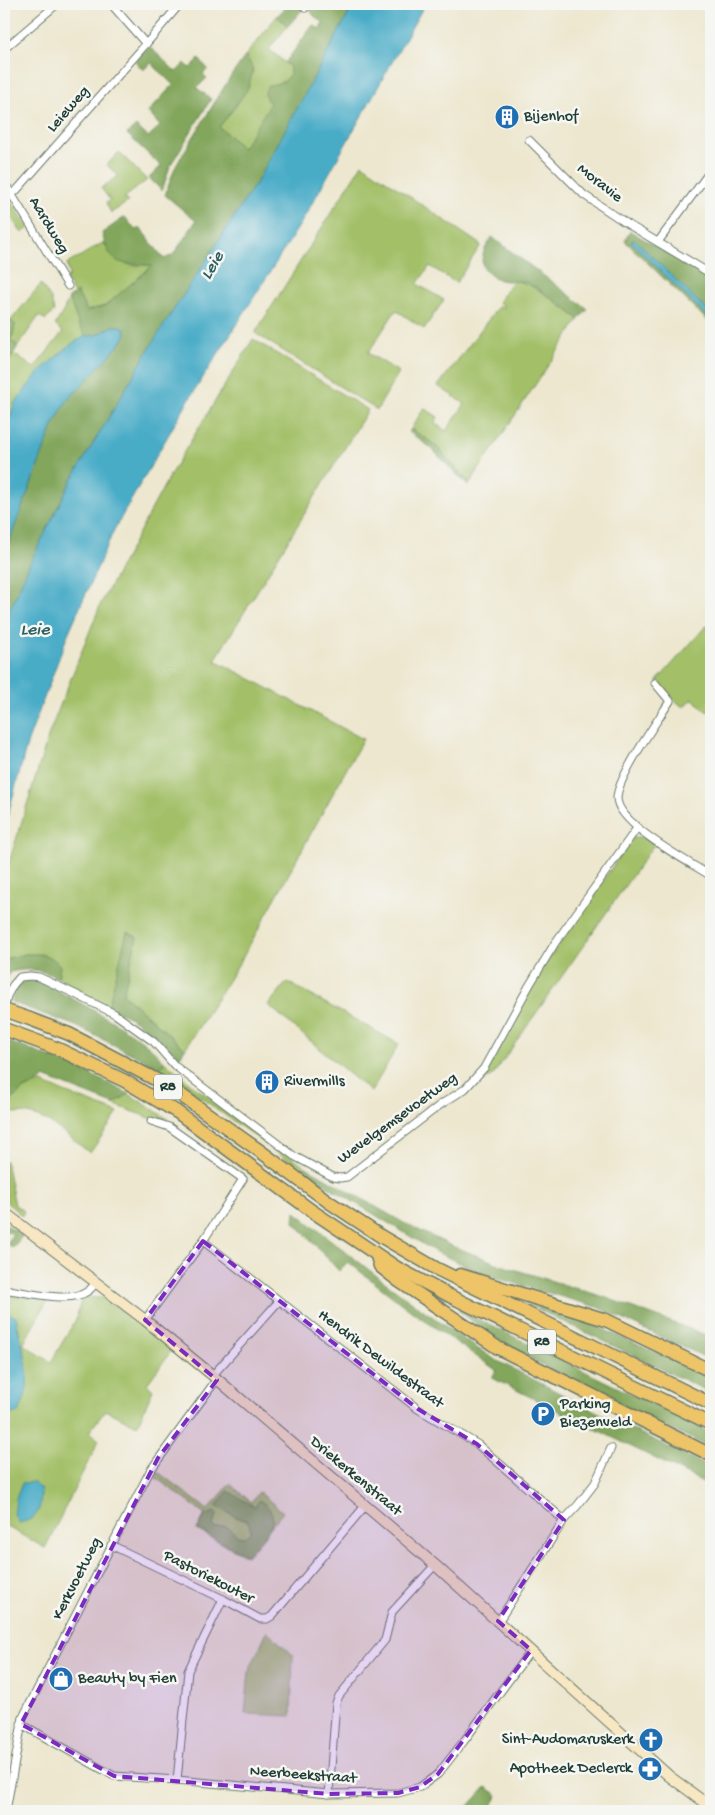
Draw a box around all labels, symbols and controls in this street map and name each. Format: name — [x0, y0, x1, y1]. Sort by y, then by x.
street label: Leieweg — [44, 83, 94, 137]
building icon: Bijenhof — [494, 104, 520, 130]
place label: Bijenhof — [523, 108, 579, 127]
street label: Moravie — [572, 160, 626, 208]
street label: Aardweg — [24, 194, 72, 258]
water label: Leie — [197, 248, 230, 284]
water label: Leie — [20, 620, 50, 641]
building icon: Rivermills — [254, 1069, 280, 1095]
street label: Wevelgemsevoetweg — [334, 1069, 462, 1169]
place label: Rivermills — [284, 1073, 346, 1092]
road number: R8 — [154, 1074, 182, 1100]
street label: Hendrik Dewildestraat — [313, 1307, 448, 1414]
road number: R8 — [528, 1330, 556, 1354]
place label: Parking Biezenveld — [559, 1396, 633, 1433]
parking icon: Parking Biezenveld — [530, 1401, 556, 1427]
street label: Driekerkenstraat — [304, 1432, 406, 1522]
street label: Kerkvoetweg — [49, 1535, 107, 1623]
street label: Pastoriekouter — [159, 1547, 258, 1610]
shop icon: Beauty by Fien — [48, 1666, 74, 1692]
place label: Beauty by Fien — [77, 1670, 177, 1689]
church icon: Sint-Audomaruskerk — [638, 1727, 664, 1753]
place label: Sint-Audomaruskerk — [502, 1731, 636, 1750]
pharmacy icon: Apotheek Declerck — [637, 1756, 663, 1782]
place label: Apotheek Declerck — [510, 1760, 634, 1779]
street label: Neerbeekstraat — [249, 1763, 359, 1789]

